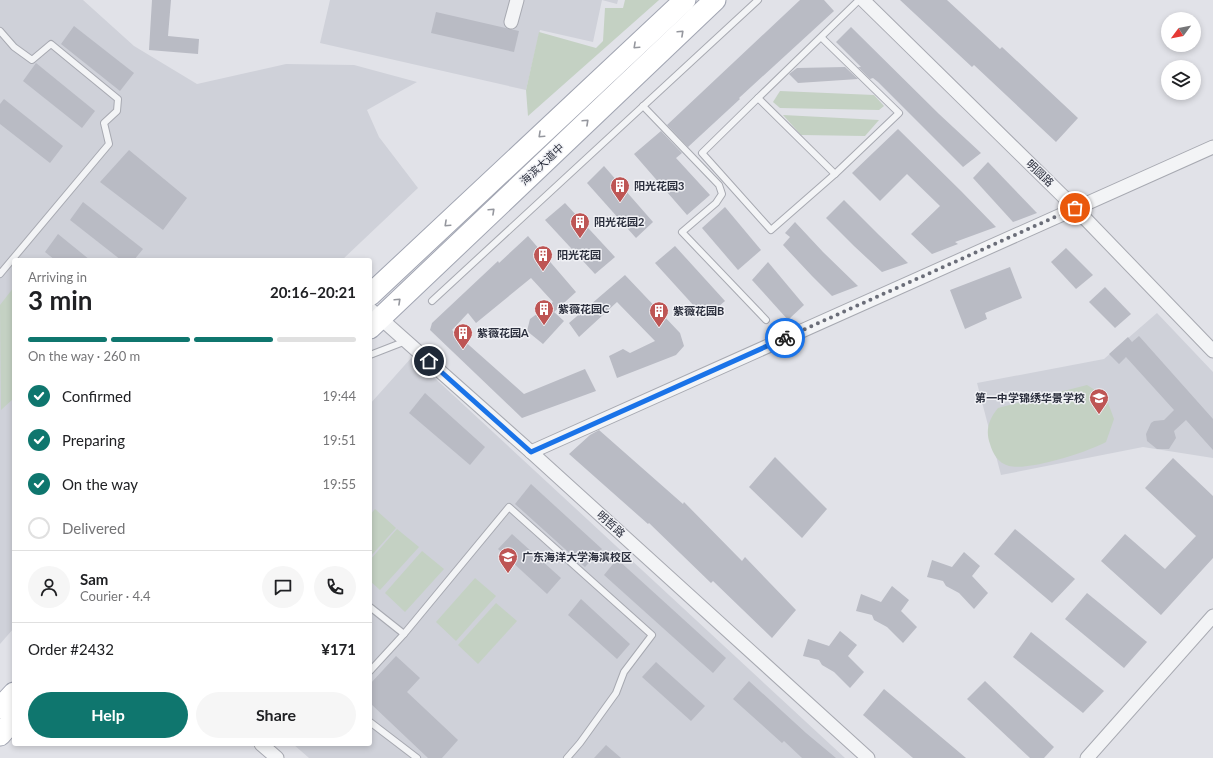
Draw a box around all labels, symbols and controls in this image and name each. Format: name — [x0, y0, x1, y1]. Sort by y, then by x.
north arrow — [1161, 12, 1201, 52]
map controls — [1161, 12, 1201, 100]
one-way arrow — [676, 30, 684, 37]
one-way arrow — [633, 41, 641, 49]
button: layers — [1161, 60, 1201, 100]
one-way arrow — [581, 119, 589, 127]
one-way arrow — [539, 130, 546, 137]
street label: 海滨大道中 — [517, 140, 566, 187]
street label: 明圆路 — [1024, 157, 1057, 189]
building icon: 阳光花园3 — [609, 175, 631, 203]
place label: 阳光花园3 — [634, 179, 684, 192]
pin — [1058, 191, 1092, 225]
icon: bag — [1064, 197, 1086, 219]
one-way arrow — [487, 208, 495, 216]
building icon: 阳光花园2 — [569, 211, 591, 239]
place label: 阳光花园2 — [594, 215, 644, 228]
one-way arrow — [444, 219, 451, 226]
building icon: 阳光花园 — [532, 244, 554, 272]
place label: 阳光花园 — [557, 248, 601, 261]
text: Arriving in — [28, 269, 87, 285]
text: 20:16–20:21 — [270, 283, 356, 301]
text: 3 min — [28, 284, 92, 316]
one-way arrow — [393, 298, 400, 305]
building icon: 紫薇花园C — [533, 298, 555, 326]
building icon: 紫薇花园B — [648, 300, 670, 328]
place label: 紫薇花园C — [558, 302, 610, 315]
place label: 紫薇花园B — [673, 304, 724, 317]
courier — [765, 318, 805, 358]
building icon: 紫薇花园A — [452, 322, 474, 350]
place label: 紫薇花园A — [477, 326, 529, 339]
icon: bike — [774, 327, 796, 349]
pin — [412, 344, 446, 378]
text: On the way · 260 m — [28, 348, 140, 364]
icon: home — [418, 350, 440, 372]
icon: check — [28, 385, 50, 407]
text: Confirmed — [62, 387, 131, 405]
school or university icon: 第一中学锦绣华景学校 — [1088, 387, 1110, 415]
text: 19:44 — [323, 388, 356, 404]
place label: 第一中学锦绣华景学校 — [975, 391, 1085, 404]
icon: check — [28, 429, 50, 451]
text: Preparing — [62, 431, 125, 449]
text: 19:51 — [323, 432, 356, 448]
icon: check — [28, 473, 50, 495]
text: On the way — [62, 475, 138, 493]
text: 19:55 — [323, 476, 356, 492]
street label: 明哲路 — [595, 508, 628, 539]
text: Delivered — [62, 519, 125, 537]
school or university icon: 广东海洋大学海滨校区 — [497, 546, 519, 574]
place label: 广东海洋大学海滨校区 — [522, 550, 632, 563]
button: person — [28, 566, 70, 608]
button: chat — [262, 566, 304, 608]
button: phone — [314, 566, 356, 608]
text: Sam — [80, 570, 108, 588]
text: Courier · 4.4 — [80, 588, 151, 604]
text: Order #2432 — [28, 640, 114, 658]
text: ¥171 — [321, 640, 356, 658]
button: Help — [28, 692, 188, 738]
button: Share — [196, 692, 356, 738]

